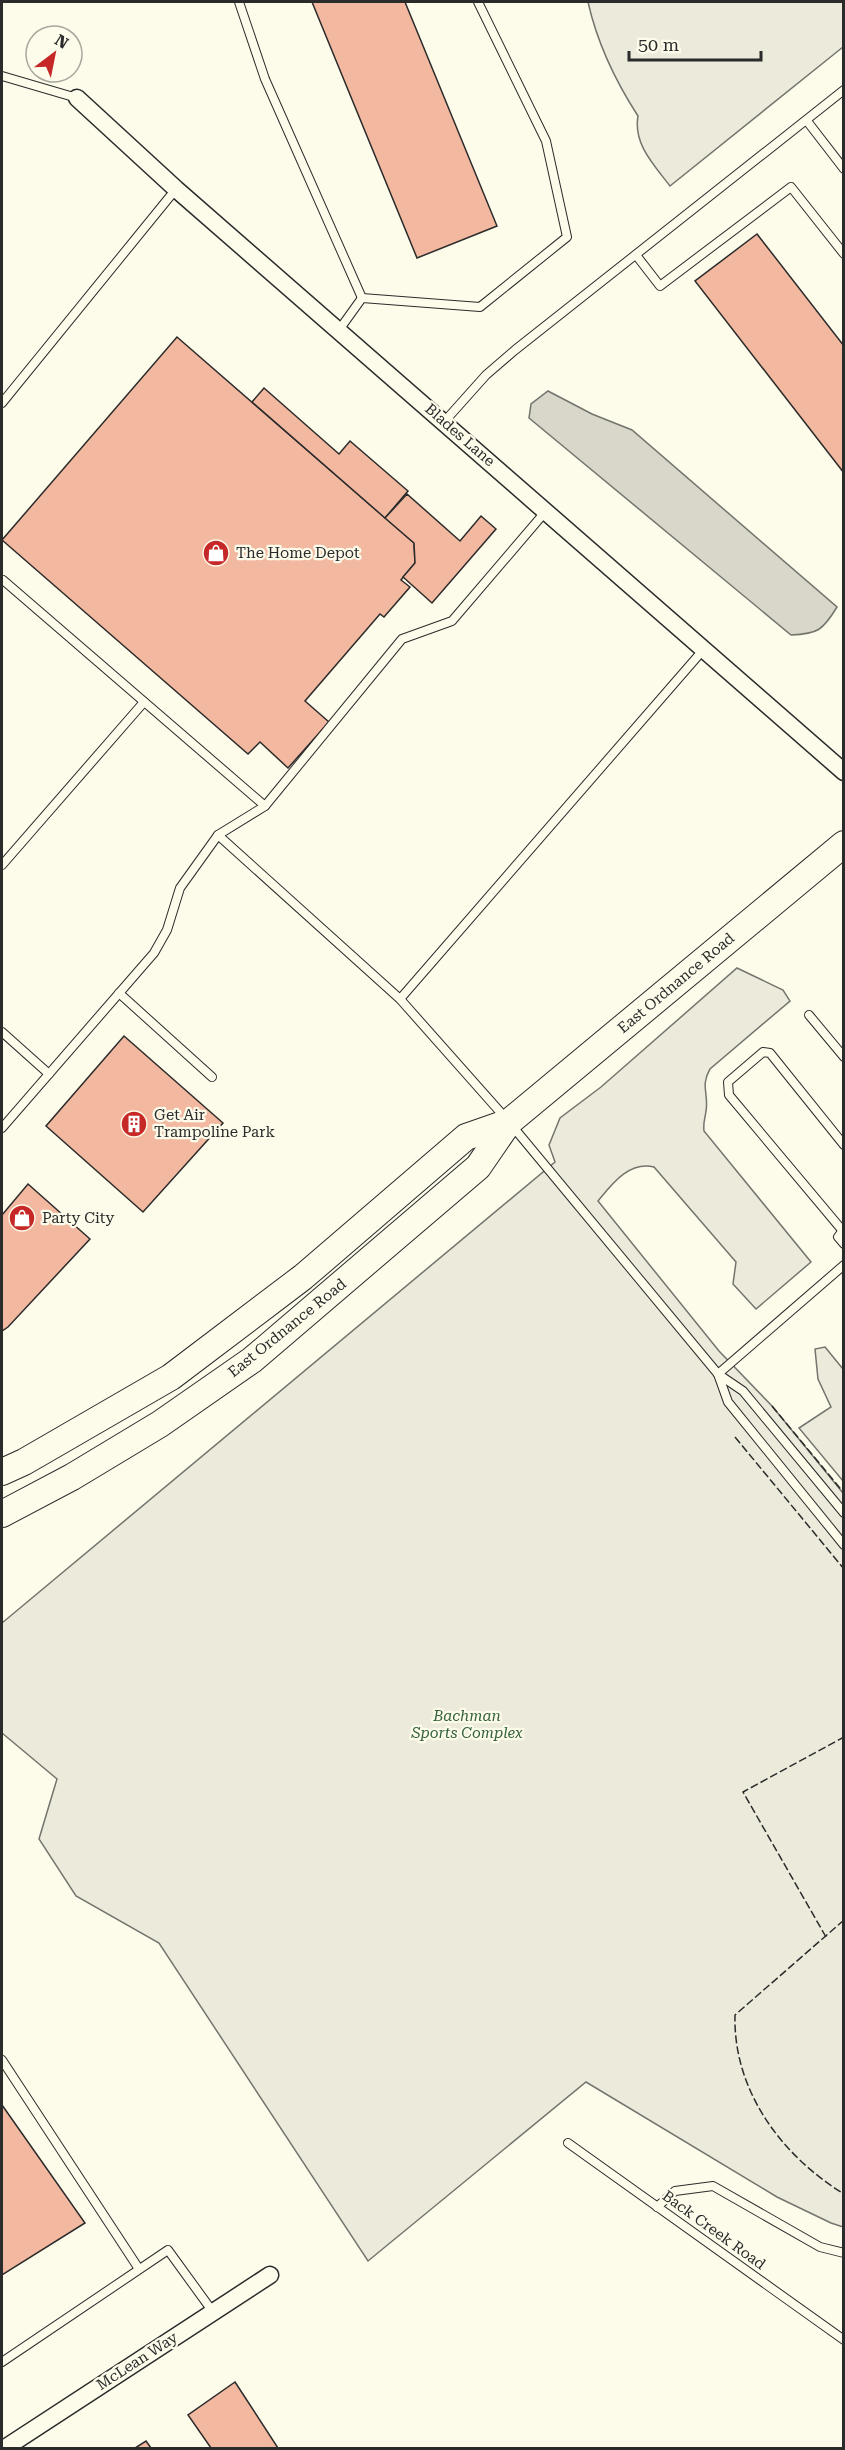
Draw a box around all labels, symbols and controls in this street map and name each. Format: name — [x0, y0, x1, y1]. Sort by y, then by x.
north arrow — [24, 24, 84, 84]
scale bar — [629, 24, 761, 62]
text: N — [51, 30, 72, 53]
text: 50 m — [638, 34, 679, 55]
street label: Blades Lane — [421, 400, 499, 470]
shop icon: The Home Depot — [201, 538, 231, 568]
place label: The Home Depot — [236, 544, 360, 562]
street label: East Ordnance Road — [614, 929, 738, 1037]
place label: Get Air Trampoline Park — [154, 1106, 275, 1141]
building icon: Get Air Trampoline Park — [119, 1109, 149, 1139]
shop icon: Party City — [7, 1203, 37, 1233]
place label: Party City — [42, 1209, 115, 1227]
street label: East Ordnance Road — [224, 1275, 350, 1381]
park label: Bachman Sports Complex — [410, 1707, 523, 1742]
street label: Back Creek Road — [659, 2187, 769, 2274]
street label: McLean Way — [93, 2328, 181, 2394]

